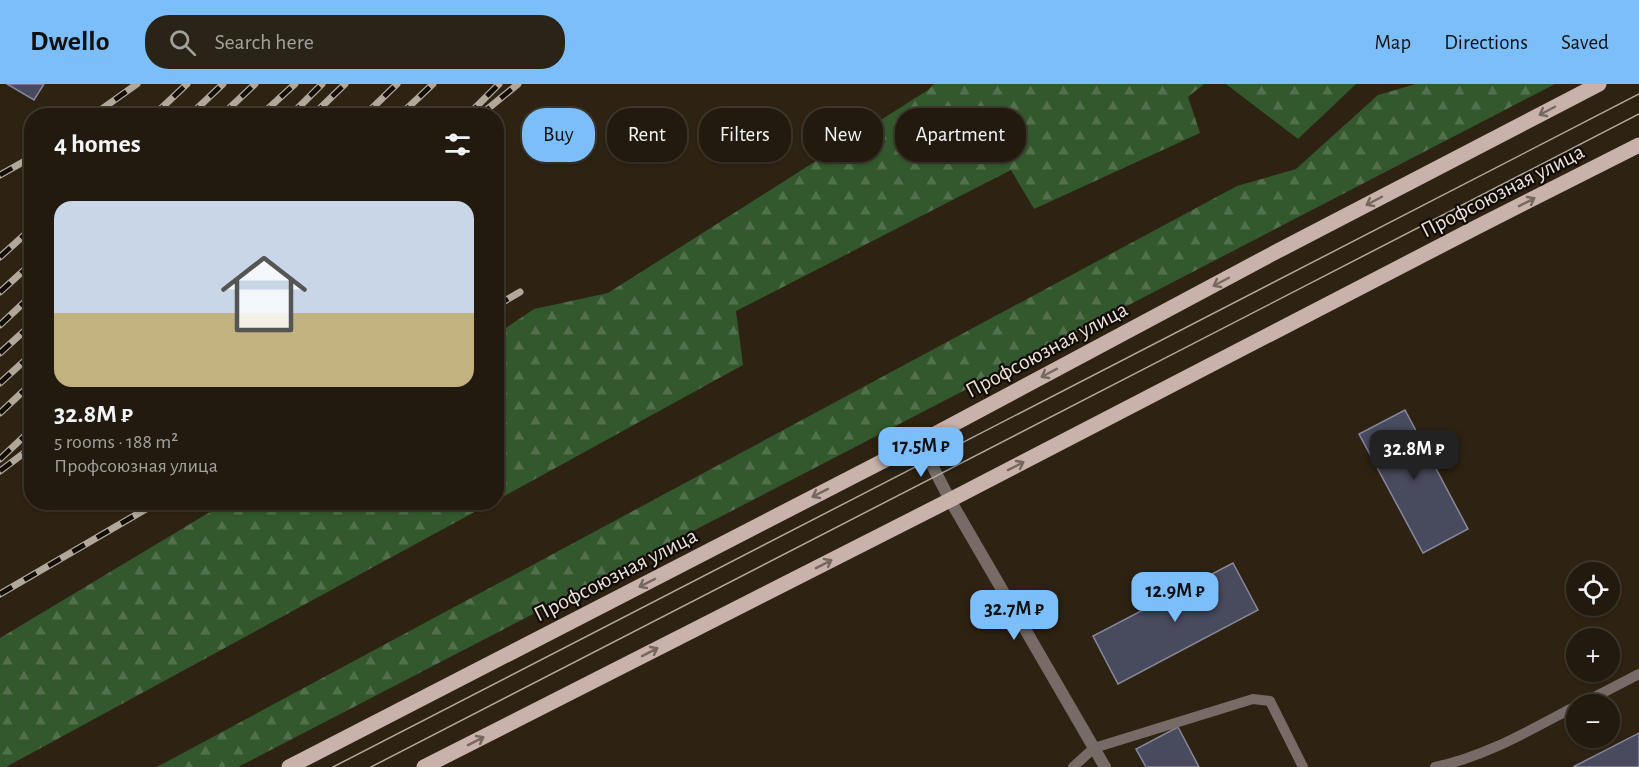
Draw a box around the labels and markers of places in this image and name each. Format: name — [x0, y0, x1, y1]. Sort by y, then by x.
pin: 17.5M ₽ — [866, 427, 976, 478]
pin: 32.8M ₽ — [1359, 430, 1469, 481]
pin: 12.9M ₽ — [1120, 572, 1230, 623]
pin: 32.7M ₽ — [959, 590, 1069, 641]

